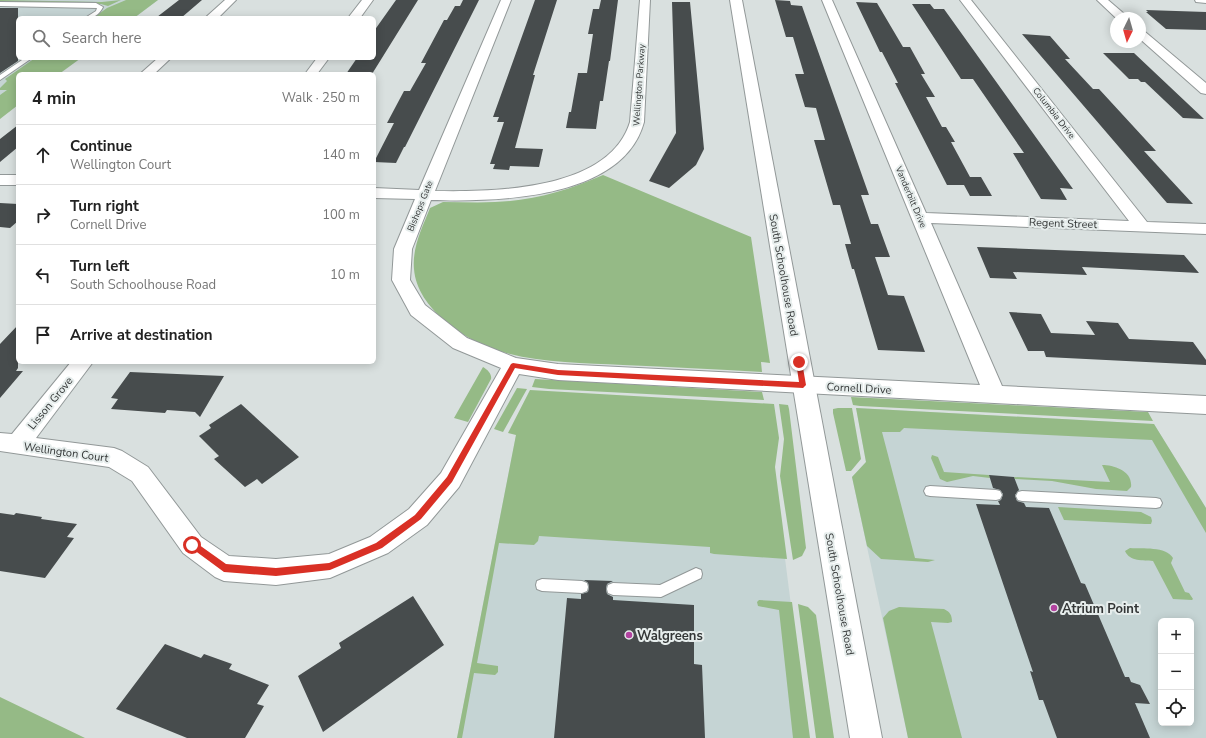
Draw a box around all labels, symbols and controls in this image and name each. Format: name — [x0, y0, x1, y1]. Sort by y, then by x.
north arrow — [1110, 12, 1146, 48]
search box — [16, 16, 376, 60]
icon: search — [30, 27, 52, 49]
text: Search here — [62, 28, 142, 48]
street label: Wellington Parkway — [630, 43, 648, 126]
street label: Columbia Drive — [1030, 85, 1078, 141]
text: 4 min — [32, 87, 76, 110]
text: Walk · 250 m — [282, 89, 360, 107]
text: Continue — [70, 136, 132, 156]
icon: ahead — [32, 144, 54, 166]
text: 140 m — [322, 146, 360, 164]
text: Wellington Court — [70, 156, 171, 174]
street label: Vanderbilt Drive — [892, 164, 929, 230]
street label: Bishops Gate — [404, 179, 436, 233]
text: Turn right — [70, 196, 139, 216]
icon: right — [32, 204, 54, 226]
text: 100 m — [322, 206, 360, 224]
street label: South Schoolhouse Road — [765, 213, 802, 337]
street label: Regent Street — [1029, 215, 1098, 232]
text: Cornell Drive — [70, 216, 146, 234]
text: Turn left — [70, 256, 129, 276]
icon: left — [32, 264, 54, 286]
text: 10 m — [330, 266, 360, 284]
text: South Schoolhouse Road — [70, 276, 216, 294]
icon: arrive — [32, 324, 54, 346]
text: Arrive at destination — [70, 325, 213, 345]
route end — [790, 353, 808, 371]
street label: Lisson Grove — [25, 374, 76, 433]
street label: Cornell Drive — [826, 379, 892, 398]
street label: Wellington Court — [23, 439, 109, 466]
street label: South Schoolhouse Road — [821, 532, 858, 656]
route start — [183, 536, 201, 554]
place label: Atrium Point — [1062, 600, 1140, 618]
marker: Atrium Point — [1049, 603, 1059, 613]
map controls — [1158, 618, 1194, 726]
button: + — [1158, 618, 1194, 654]
place label: Walgreens — [637, 627, 703, 645]
marker: Walgreens — [624, 630, 634, 640]
button: − — [1158, 654, 1194, 690]
button: locate — [1158, 690, 1194, 726]

